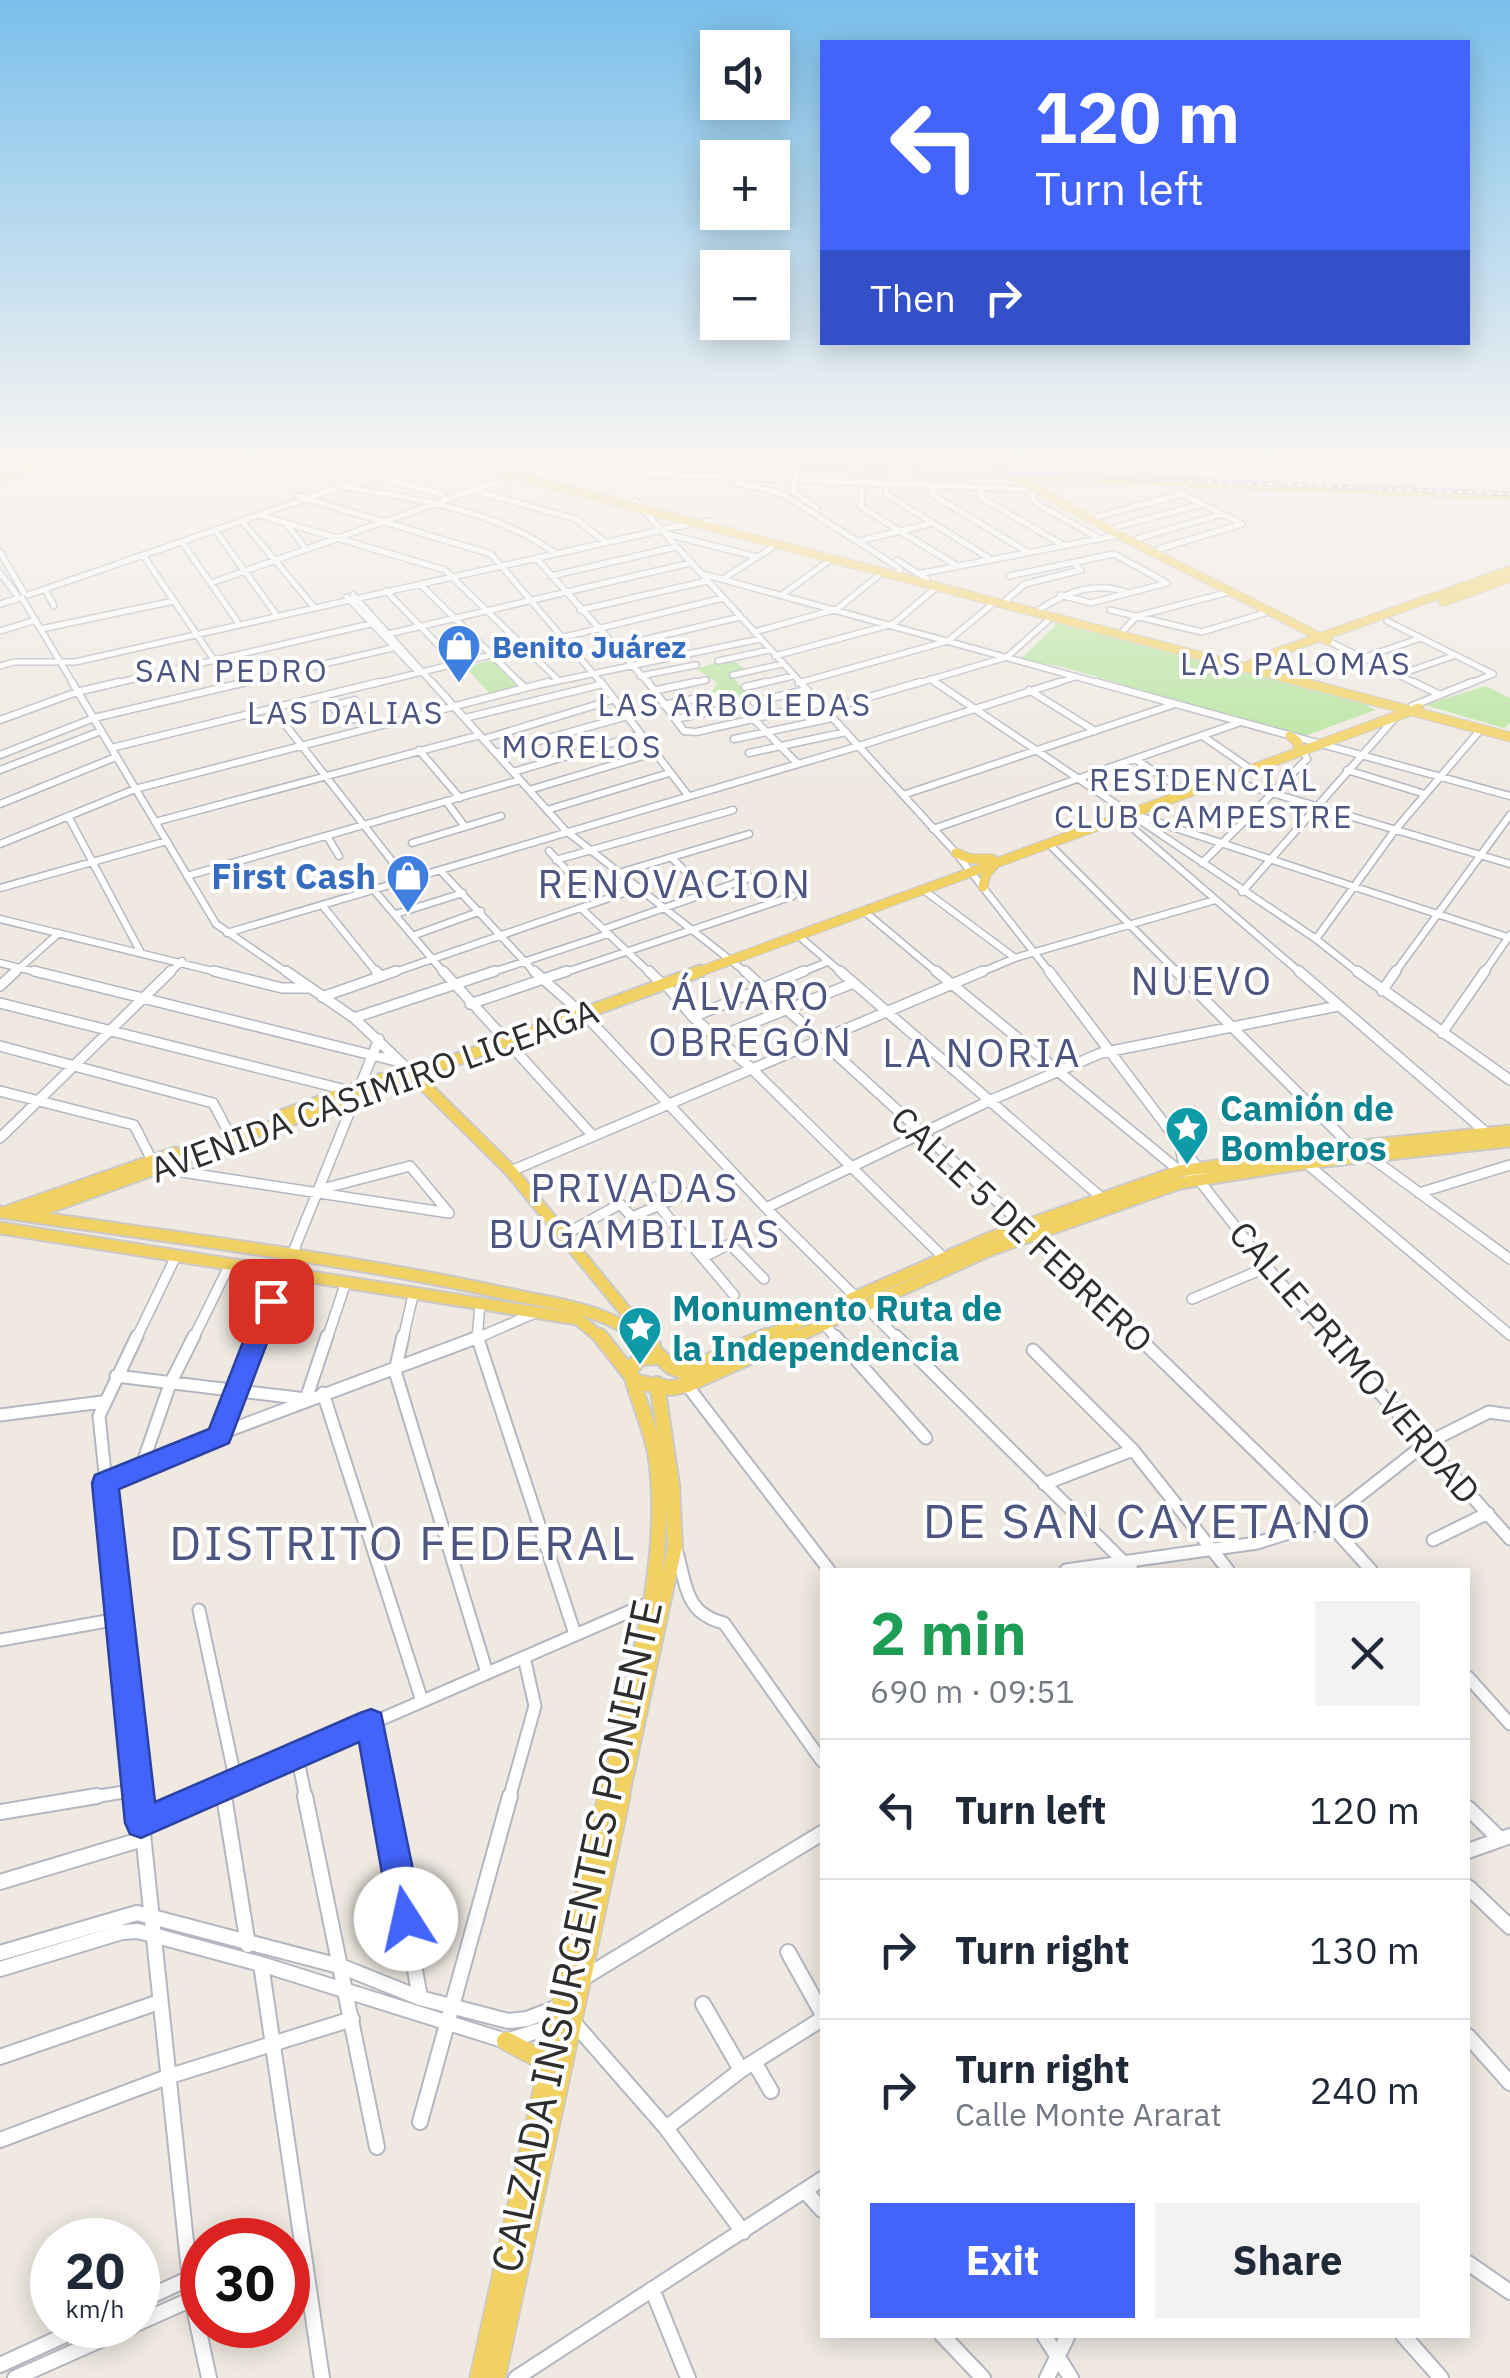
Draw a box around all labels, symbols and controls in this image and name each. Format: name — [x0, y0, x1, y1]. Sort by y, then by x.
map controls — [700, 30, 790, 340]
button: sound — [700, 30, 790, 120]
text: 120 m — [1035, 71, 1240, 162]
icon: left — [870, 80, 1000, 210]
button: + — [700, 140, 790, 230]
text: Turn left — [1035, 159, 1204, 217]
button: − — [700, 250, 790, 340]
icon: right — [976, 270, 1031, 325]
text: Then — [870, 273, 956, 322]
shop icon: Benito Juárez — [436, 623, 482, 684]
place label: Benito Juárez — [492, 627, 687, 666]
district label: LAS PALOMAS — [1180, 642, 1412, 684]
district label: SAN PEDRO — [135, 649, 329, 691]
district label: LAS ARBOLEDAS — [597, 683, 873, 725]
district label: LAS DALIAS — [247, 691, 445, 733]
district label: MORELOS — [501, 725, 663, 767]
district label: RESIDENCIAL CLUB CAMPESTRE — [1054, 758, 1354, 837]
place label: First Cash — [211, 853, 376, 899]
shop icon: First Cash — [385, 853, 431, 914]
district label: RENOVACION — [537, 857, 813, 909]
district label: NUEVO — [1130, 954, 1274, 1006]
district label: ÁLVARO OBREGÓN — [648, 969, 854, 1067]
street label: AVENIDA CASIMIRO LICEAGA — [144, 987, 604, 1193]
district label: LA NORIA — [882, 1026, 1082, 1078]
place label: Camión de Bomberos — [1220, 1085, 1394, 1171]
street label: CALLE 5 DE FEBRERO — [881, 1096, 1163, 1362]
place icon: Camión de Bomberos — [1164, 1105, 1210, 1166]
district label: PRIVADAS BUGAMBILIAS — [488, 1161, 782, 1259]
street label: CALLE PRIMO VERDAD — [1220, 1211, 1490, 1513]
pin — [229, 1259, 314, 1344]
icon: arrive — [244, 1274, 299, 1329]
place label: Monumento Ruta de la Independencia — [672, 1285, 1002, 1371]
place icon: Monumento Ruta de la Independencia — [617, 1305, 663, 1366]
district label: DE SAN CAYETANO — [923, 1489, 1373, 1551]
district label: DISTRITO FEDERAL — [169, 1511, 637, 1573]
text: 2 min — [870, 1593, 1027, 1672]
street label: CALZADA INSURGENTES PONIENTE — [478, 1595, 674, 2277]
button: close — [1315, 1601, 1420, 1706]
text: 690 m · 09:51 — [870, 1670, 1075, 1712]
icon: left — [870, 1782, 925, 1837]
text: Turn left — [955, 1785, 1106, 1834]
text: 120 m — [1309, 1785, 1420, 1834]
position arrow — [354, 1867, 458, 1971]
icon: right — [870, 1922, 925, 1977]
text: Turn right — [955, 1925, 1130, 1974]
text: 130 m — [1309, 1925, 1420, 1974]
text: Turn right — [955, 2044, 1130, 2093]
icon: right — [870, 2062, 925, 2117]
text: 240 m — [1309, 2065, 1420, 2114]
text: Calle Monte Ararat — [955, 2093, 1222, 2135]
button: Exit — [870, 2203, 1135, 2318]
button: Share — [1155, 2203, 1420, 2318]
speed limit sign: 30 — [180, 2218, 310, 2348]
text: 20 — [65, 2238, 125, 2303]
text: km/h — [66, 2292, 124, 2325]

